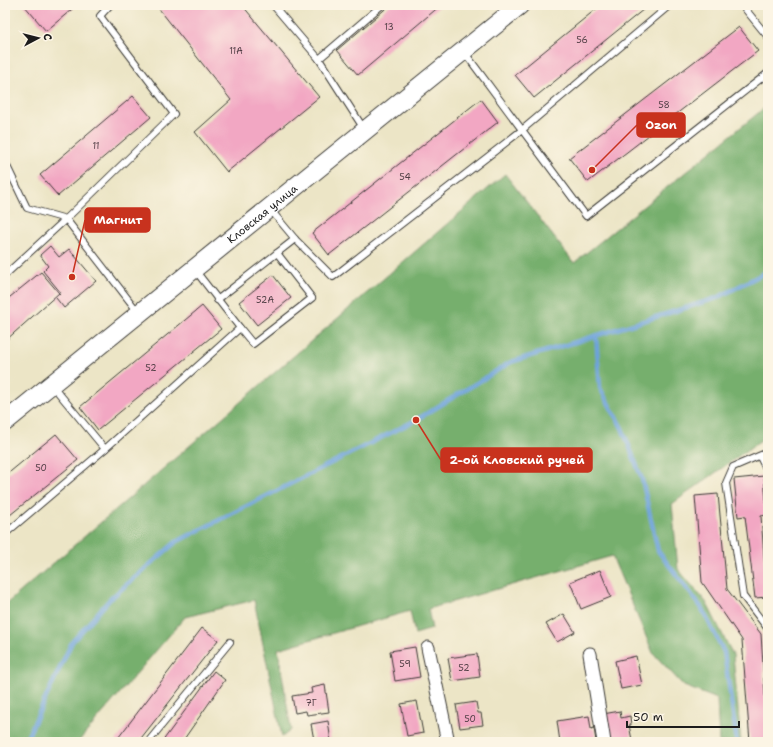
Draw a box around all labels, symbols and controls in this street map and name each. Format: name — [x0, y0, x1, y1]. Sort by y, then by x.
north arrow — [18, 18, 58, 58]
house number: 13 — [384, 21, 394, 33]
text: С — [40, 33, 55, 41]
house number: 56 — [576, 34, 588, 46]
house number: 11А — [229, 45, 243, 57]
house number: 58 — [658, 99, 670, 111]
callout: Ozon — [637, 113, 685, 137]
text: Ozon — [645, 117, 677, 133]
house number: 11 — [92, 140, 100, 152]
house number: 54 — [399, 171, 411, 183]
street label: Кловская улица — [224, 181, 301, 247]
callout: Магнит — [85, 208, 150, 232]
text: Магнит — [93, 212, 143, 228]
house number: 52А — [256, 294, 274, 306]
house number: 52 — [145, 362, 157, 374]
callout: 2-ой Кловский ручей — [441, 448, 592, 472]
text: 2-ой Кловский ручей — [449, 452, 585, 468]
house number: 50 — [35, 462, 47, 474]
house number: 59 — [399, 658, 411, 670]
house number: 52 — [458, 662, 470, 674]
house number: 7Г — [305, 697, 317, 709]
scale bar — [627, 703, 739, 729]
text: 50 m — [633, 709, 663, 725]
house number: 50 — [464, 713, 476, 725]

